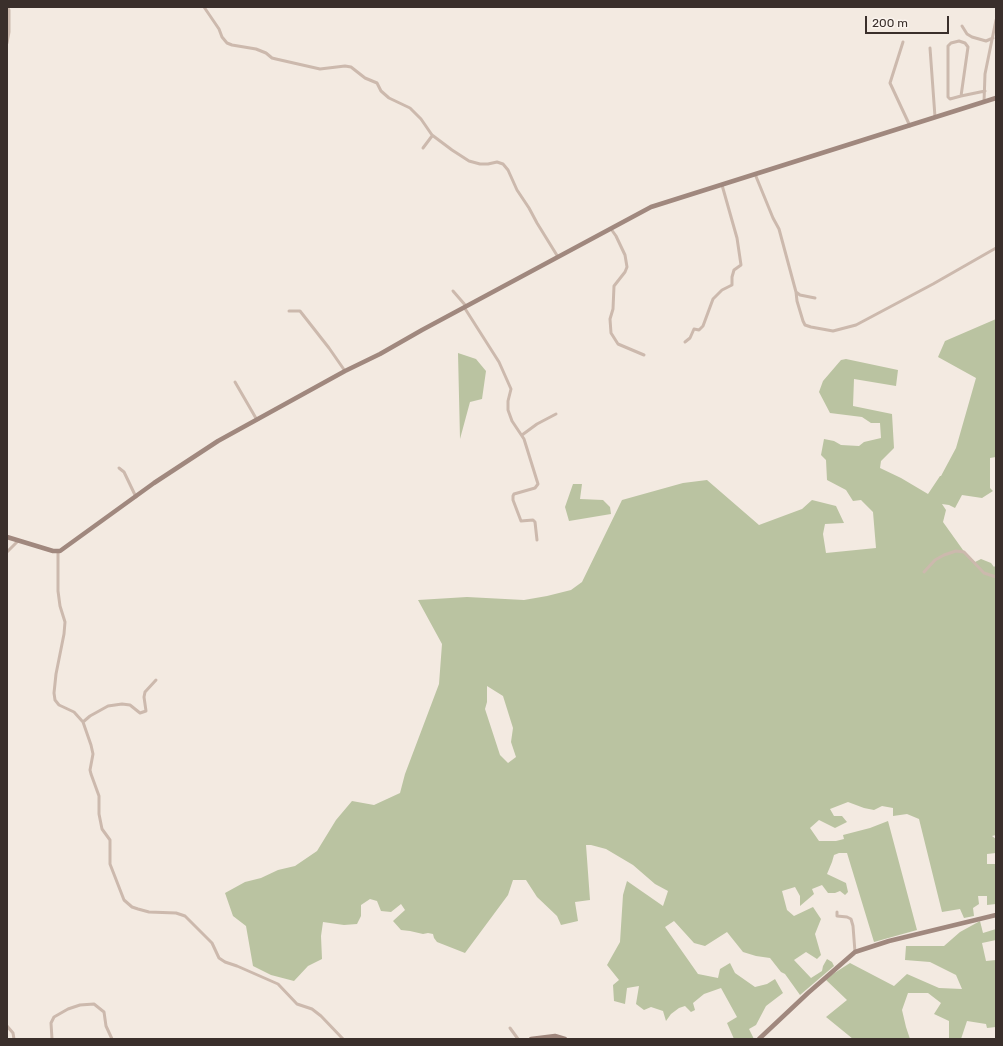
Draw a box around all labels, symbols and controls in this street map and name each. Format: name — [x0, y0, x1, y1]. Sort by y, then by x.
scale bar — [867, 8, 951, 34]
text: 200 m — [872, 16, 908, 30]

